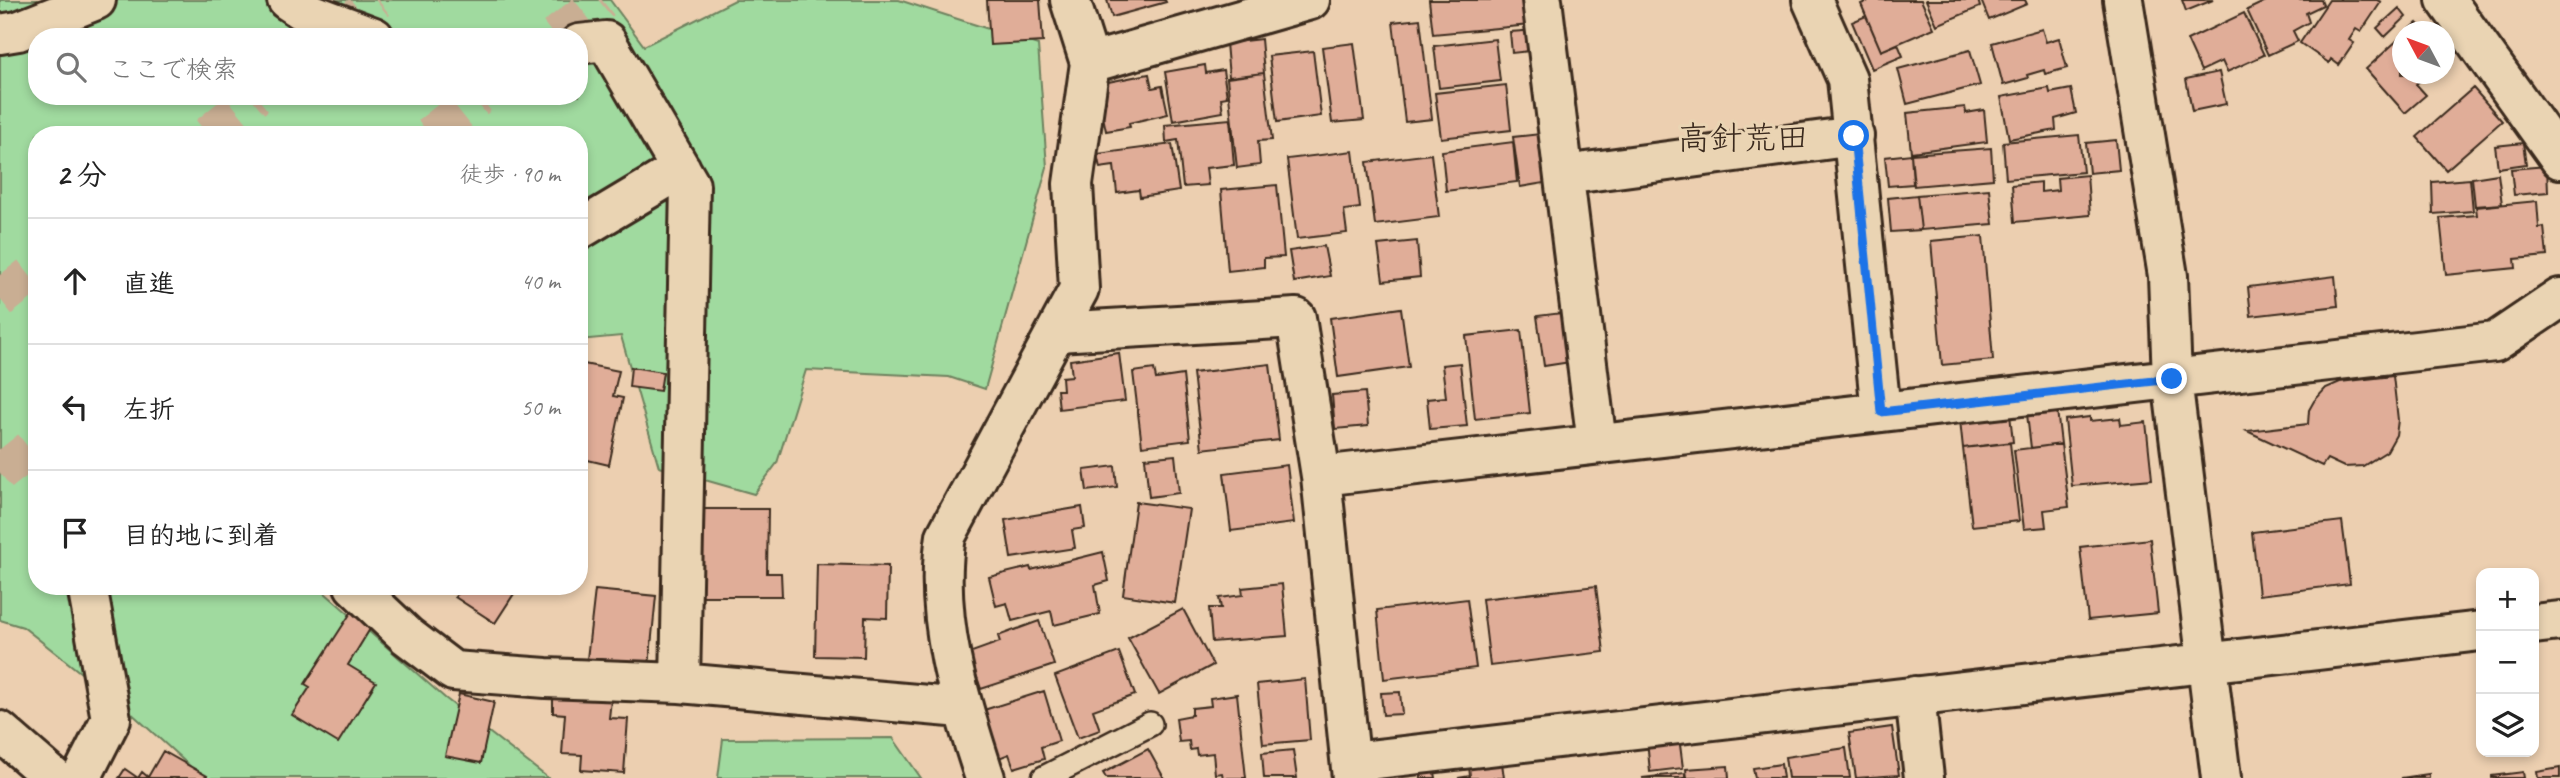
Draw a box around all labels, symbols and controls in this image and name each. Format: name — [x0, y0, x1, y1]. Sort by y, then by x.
north arrow — [2392, 21, 2455, 84]
search box — [28, 28, 588, 105]
icon: search — [52, 48, 90, 86]
text: ここで検索 — [108, 53, 238, 86]
district label: 高針荒田 — [1677, 117, 1809, 159]
route start — [1838, 120, 1869, 151]
text: 2 分 — [56, 156, 107, 194]
text: 徒歩 · 90 m — [459, 160, 560, 189]
icon: ahead — [56, 262, 94, 300]
text: 直進 — [123, 267, 175, 300]
text: 40 m — [521, 267, 560, 296]
route end — [2156, 363, 2187, 394]
icon: left — [56, 388, 94, 426]
text: 左折 — [123, 393, 175, 426]
text: 50 m — [521, 393, 560, 422]
icon: arrive — [56, 514, 94, 552]
text: 目的地に到着 — [123, 519, 279, 552]
map controls — [2476, 568, 2539, 757]
button: + — [2476, 568, 2539, 631]
button: − — [2476, 631, 2539, 694]
button: layers — [2476, 694, 2539, 757]

